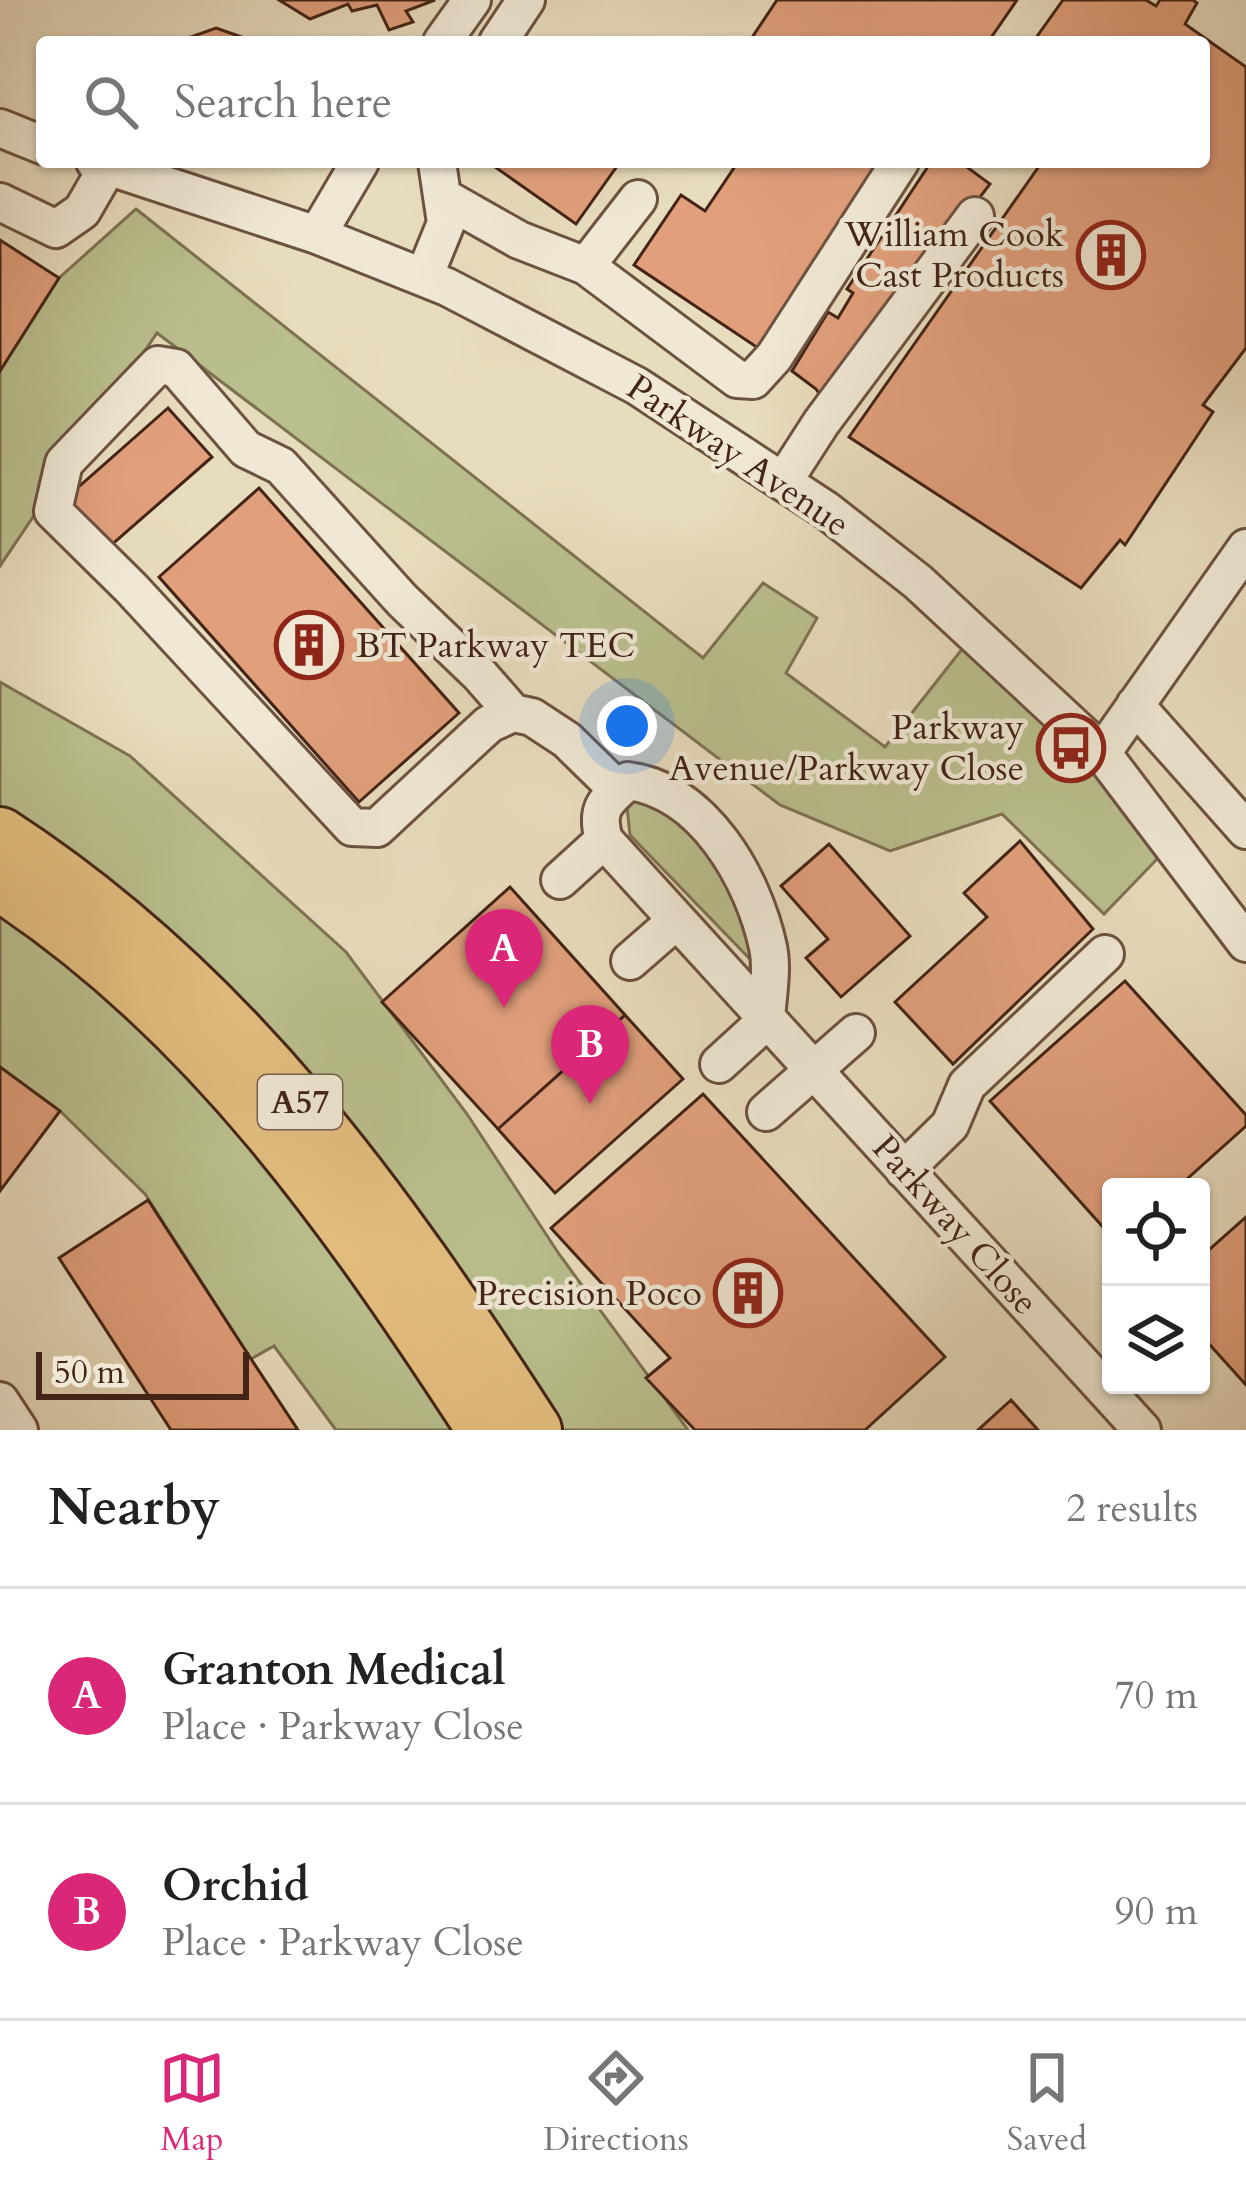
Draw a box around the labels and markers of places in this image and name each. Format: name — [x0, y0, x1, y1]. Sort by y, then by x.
place label: William Cook Cast Products — [843, 210, 1065, 300]
building icon: William Cook Cast Products — [1076, 220, 1146, 290]
building icon: BT Parkway TEC — [274, 610, 344, 680]
place label: BT Parkway TEC — [356, 621, 635, 670]
place label: Parkway Avenue/Parkway Close — [669, 703, 1024, 793]
bus stop icon: Parkway Avenue/Parkway Close — [1036, 713, 1106, 783]
pin: A — [465, 909, 543, 1008]
pin: B — [551, 1005, 629, 1104]
building icon: Precision Poco — [713, 1258, 783, 1328]
place label: Precision Poco — [476, 1269, 702, 1318]

